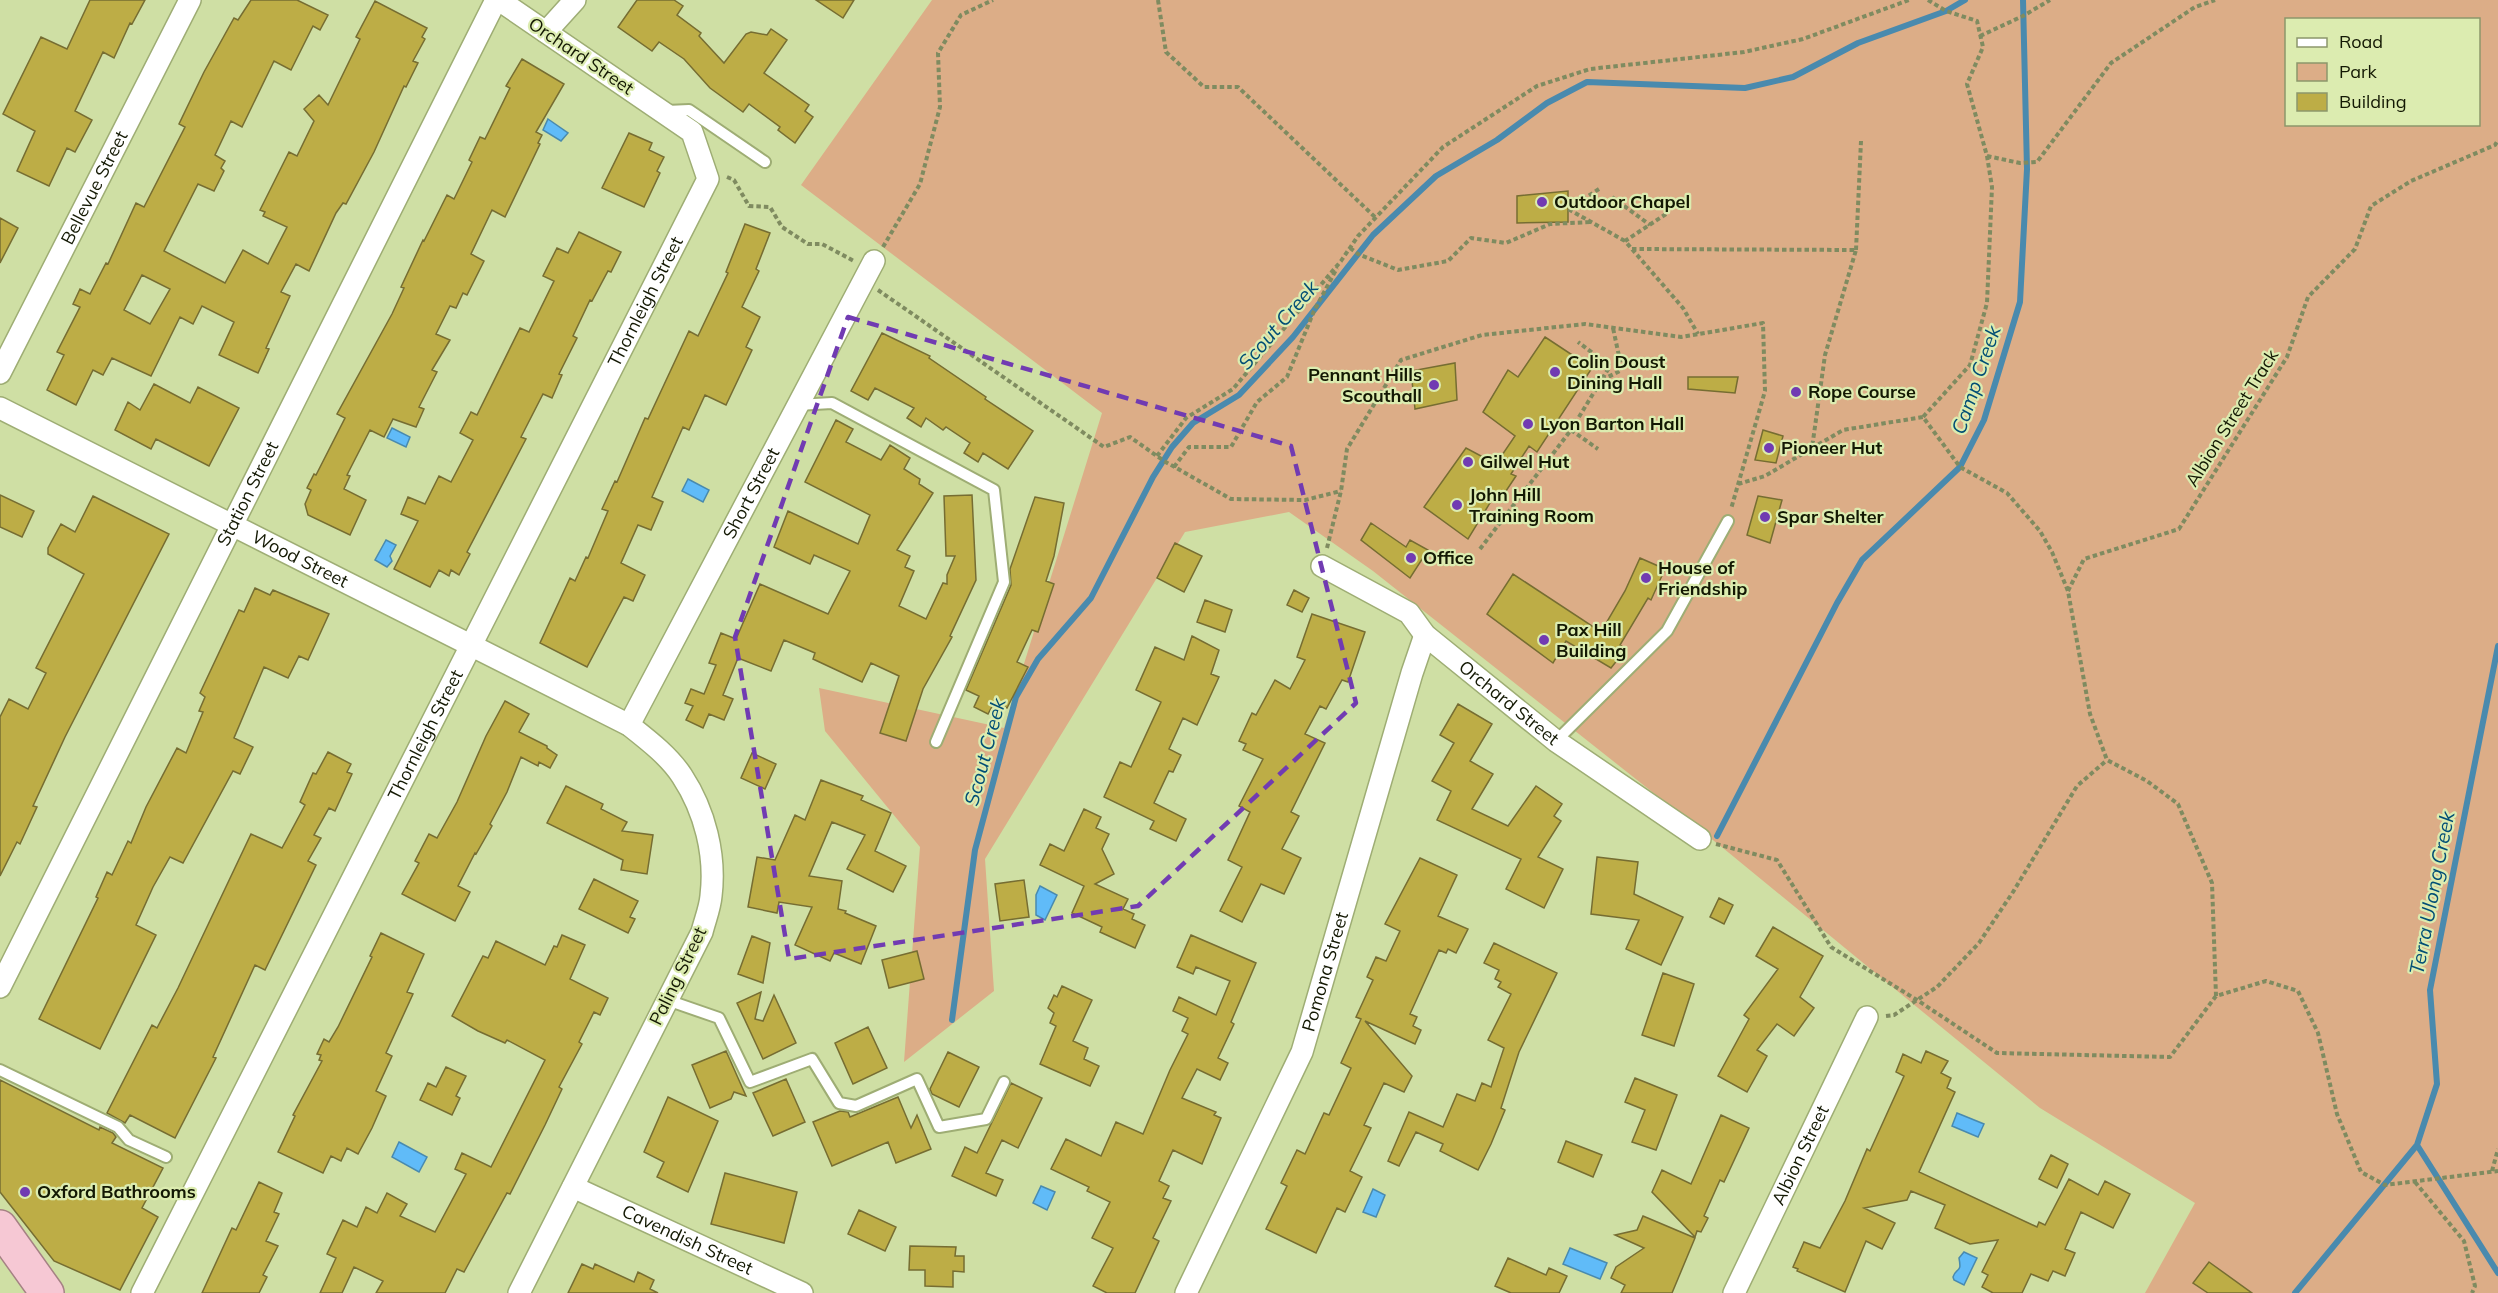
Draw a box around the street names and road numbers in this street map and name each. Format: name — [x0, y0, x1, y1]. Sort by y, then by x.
street label: Orchard Street — [524, 12, 638, 99]
street label: Bellevue Street — [55, 127, 132, 248]
street label: Thornleigh Street — [603, 232, 688, 370]
street label: Albion Street Track — [2180, 344, 2283, 491]
street label: Station Street — [211, 437, 283, 550]
street label: Short Street — [717, 444, 784, 543]
street label: Wood Street — [248, 525, 352, 593]
street label: Orchard Street — [1454, 655, 1564, 750]
street label: Thornleigh Street — [382, 666, 468, 804]
street label: Pomona Street — [1297, 909, 1353, 1034]
street label: Paling Street — [644, 923, 711, 1029]
street label: Albion Street — [1766, 1101, 1834, 1209]
street label: Cavendish Street — [618, 1199, 757, 1280]

